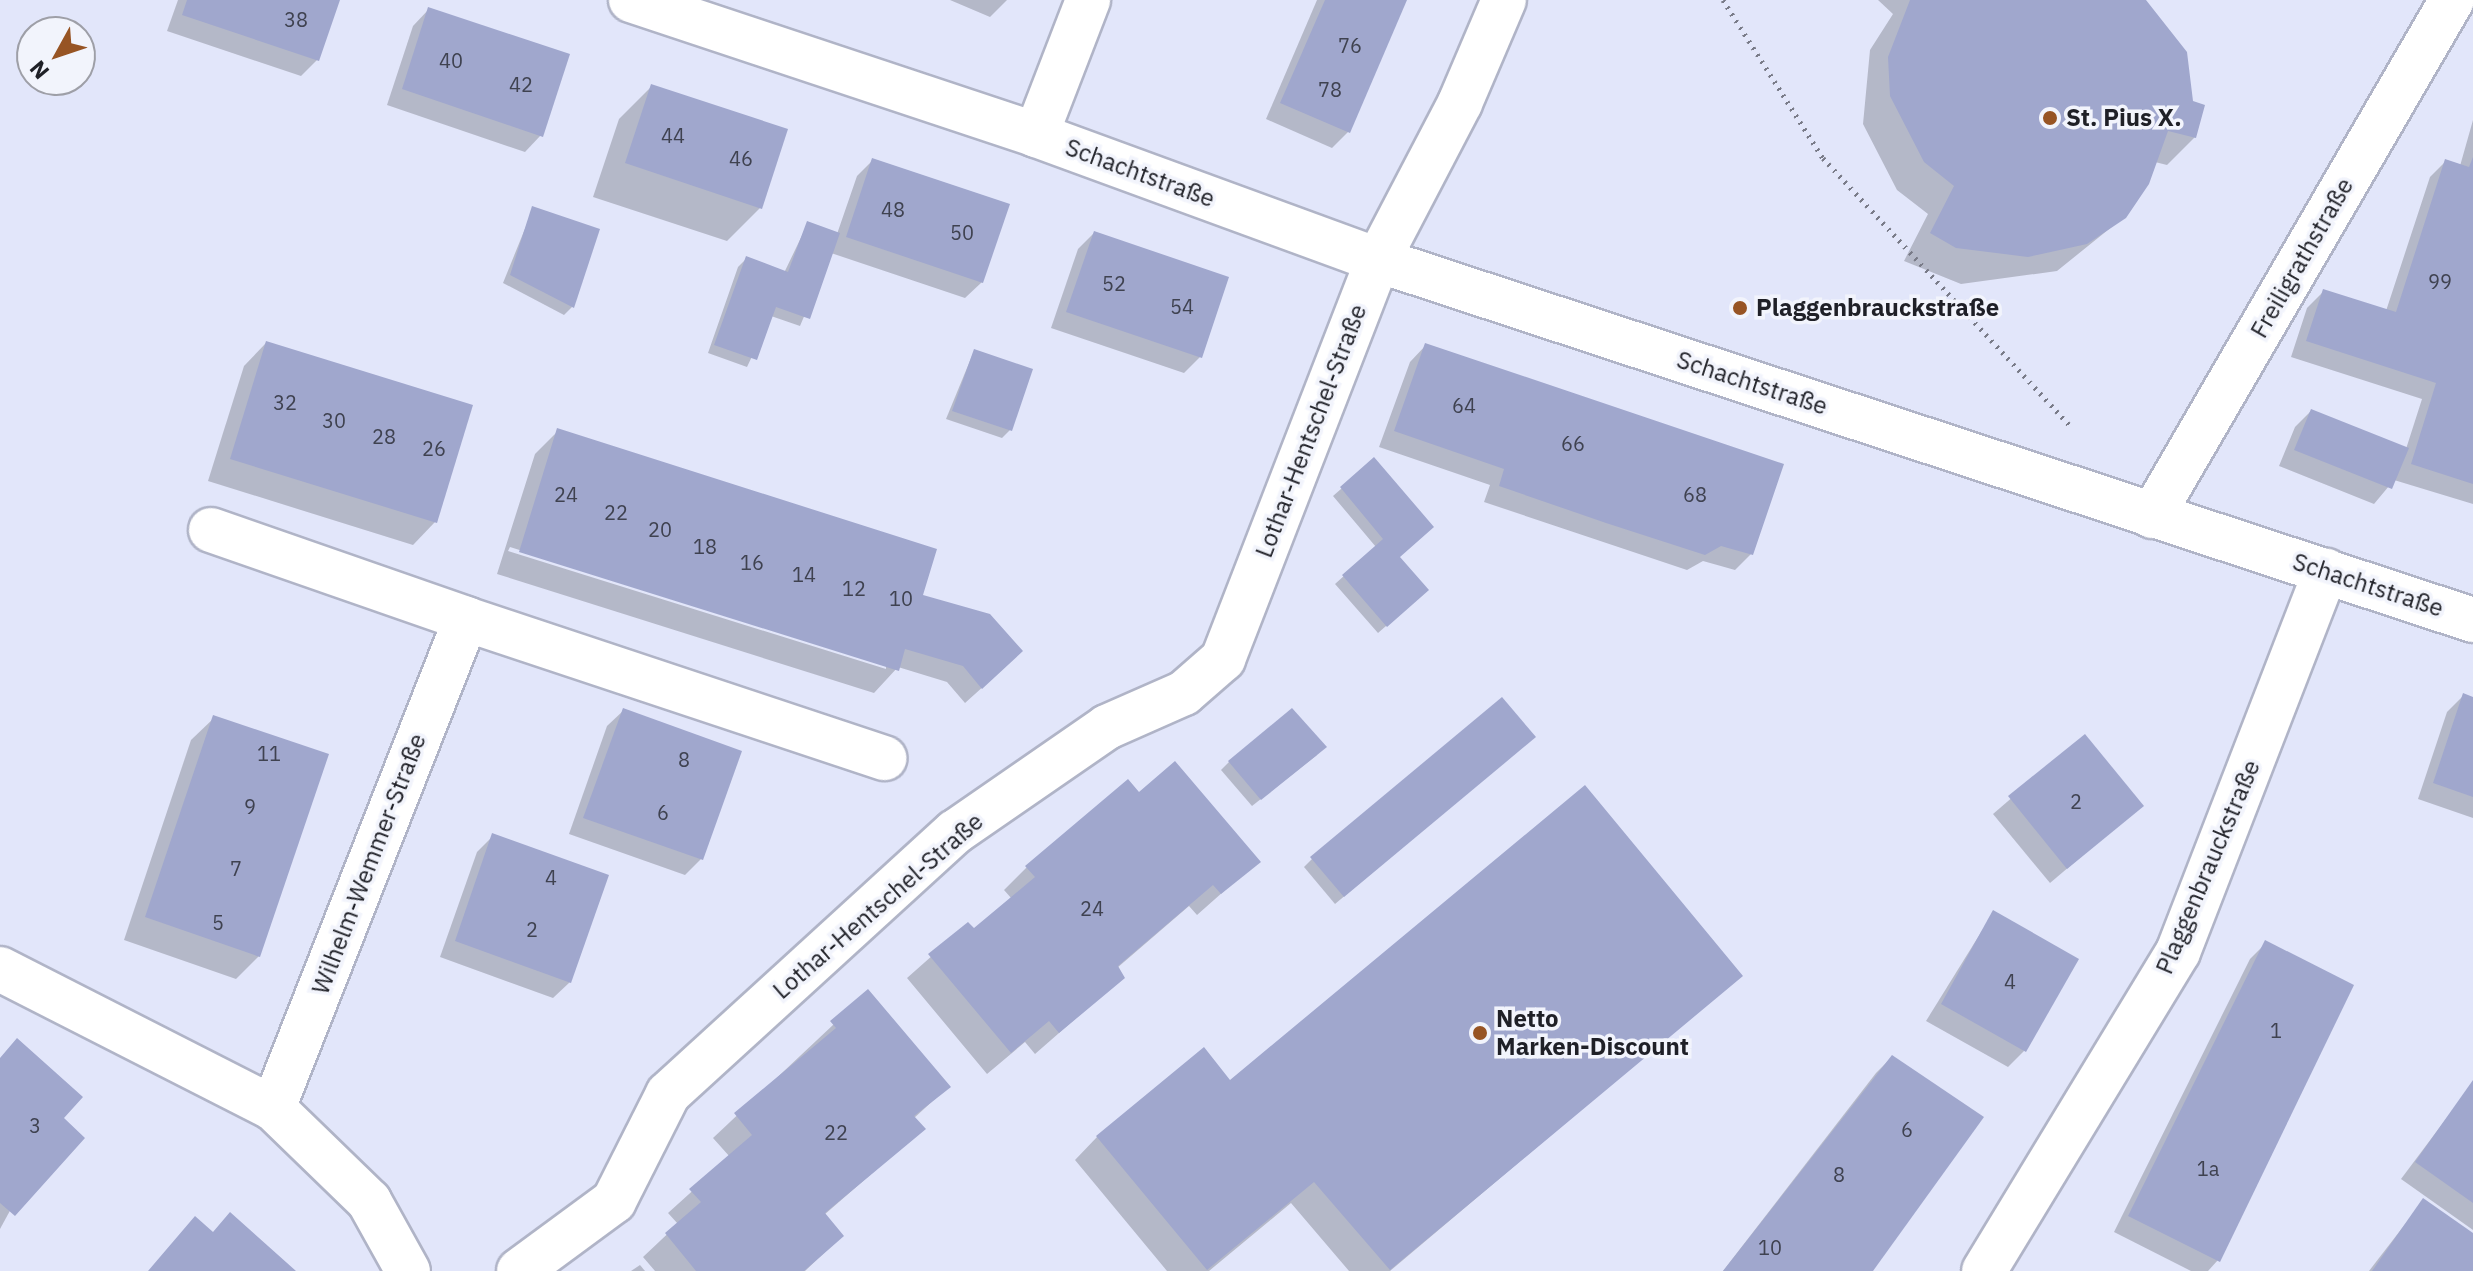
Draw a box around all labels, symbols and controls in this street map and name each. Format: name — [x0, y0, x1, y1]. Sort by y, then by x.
house number: 38 — [284, 7, 308, 31]
north arrow — [16, 16, 96, 96]
house number: 76 — [1338, 33, 1362, 57]
house number: 40 — [439, 48, 463, 72]
text: N — [23, 55, 55, 86]
house number: 42 — [509, 72, 533, 96]
house number: 78 — [1318, 77, 1342, 101]
place label: St. Pius X. — [2066, 104, 2182, 132]
marker: St. Pius X. — [2041, 109, 2059, 127]
house number: 44 — [661, 123, 685, 147]
street label: Schachtstraße — [1061, 133, 1219, 213]
house number: 46 — [729, 146, 753, 170]
street label: Freiligrathstraße — [2245, 173, 2359, 343]
house number: 48 — [881, 197, 905, 221]
house number: 50 — [950, 220, 974, 244]
house number: 99 — [2428, 269, 2452, 293]
house number: 52 — [1102, 271, 1126, 295]
house number: 54 — [1170, 294, 1194, 318]
place label: Plaggenbrauckstraße — [1756, 294, 1999, 322]
marker: Plaggenbrauckstraße — [1731, 299, 1749, 317]
street label: Lothar-Hentschel-Straße — [1249, 300, 1373, 562]
street label: Schachtstraße — [1673, 345, 1831, 421]
house number: 32 — [273, 390, 297, 414]
house number: 64 — [1452, 393, 1476, 417]
house number: 30 — [322, 408, 346, 432]
house number: 28 — [372, 424, 396, 448]
house number: 66 — [1561, 431, 1585, 455]
house number: 26 — [422, 436, 446, 460]
house number: 24 — [554, 482, 578, 506]
house number: 68 — [1683, 482, 1707, 506]
house number: 22 — [604, 500, 628, 524]
house number: 20 — [648, 517, 672, 541]
house number: 18 — [693, 534, 717, 558]
street label: Schachtstraße — [2289, 547, 2447, 623]
house number: 16 — [740, 550, 764, 574]
house number: 14 — [792, 562, 816, 586]
house number: 12 — [842, 576, 866, 600]
house number: 10 — [889, 586, 913, 610]
street label: Wilhelm-Wemmer-Straße — [306, 730, 432, 998]
house number: 11 — [257, 741, 281, 765]
house number: 8 — [678, 747, 690, 771]
street label: Plaggenbrauckstraße — [2150, 756, 2266, 978]
house number: 2 — [2070, 789, 2082, 813]
house number: 9 — [244, 794, 256, 818]
house number: 6 — [657, 800, 669, 824]
street label: Lothar-Hentschel-Straße — [767, 807, 989, 1005]
house number: 7 — [230, 856, 242, 880]
house number: 4 — [545, 865, 557, 889]
house number: 24 — [1080, 896, 1104, 920]
house number: 5 — [212, 910, 224, 934]
house number: 2 — [526, 917, 538, 941]
house number: 4 — [2004, 969, 2016, 993]
place label: Netto Marken-Discount — [1496, 1005, 1689, 1061]
house number: 1 — [2270, 1018, 2282, 1042]
marker: Netto Marken-Discount — [1471, 1024, 1489, 1042]
house number: 3 — [29, 1113, 41, 1137]
house number: 6 — [1901, 1117, 1913, 1141]
house number: 22 — [824, 1120, 848, 1144]
house number: 1a — [2197, 1156, 2219, 1180]
house number: 8 — [1833, 1162, 1845, 1186]
house number: 10 — [1758, 1235, 1782, 1259]

